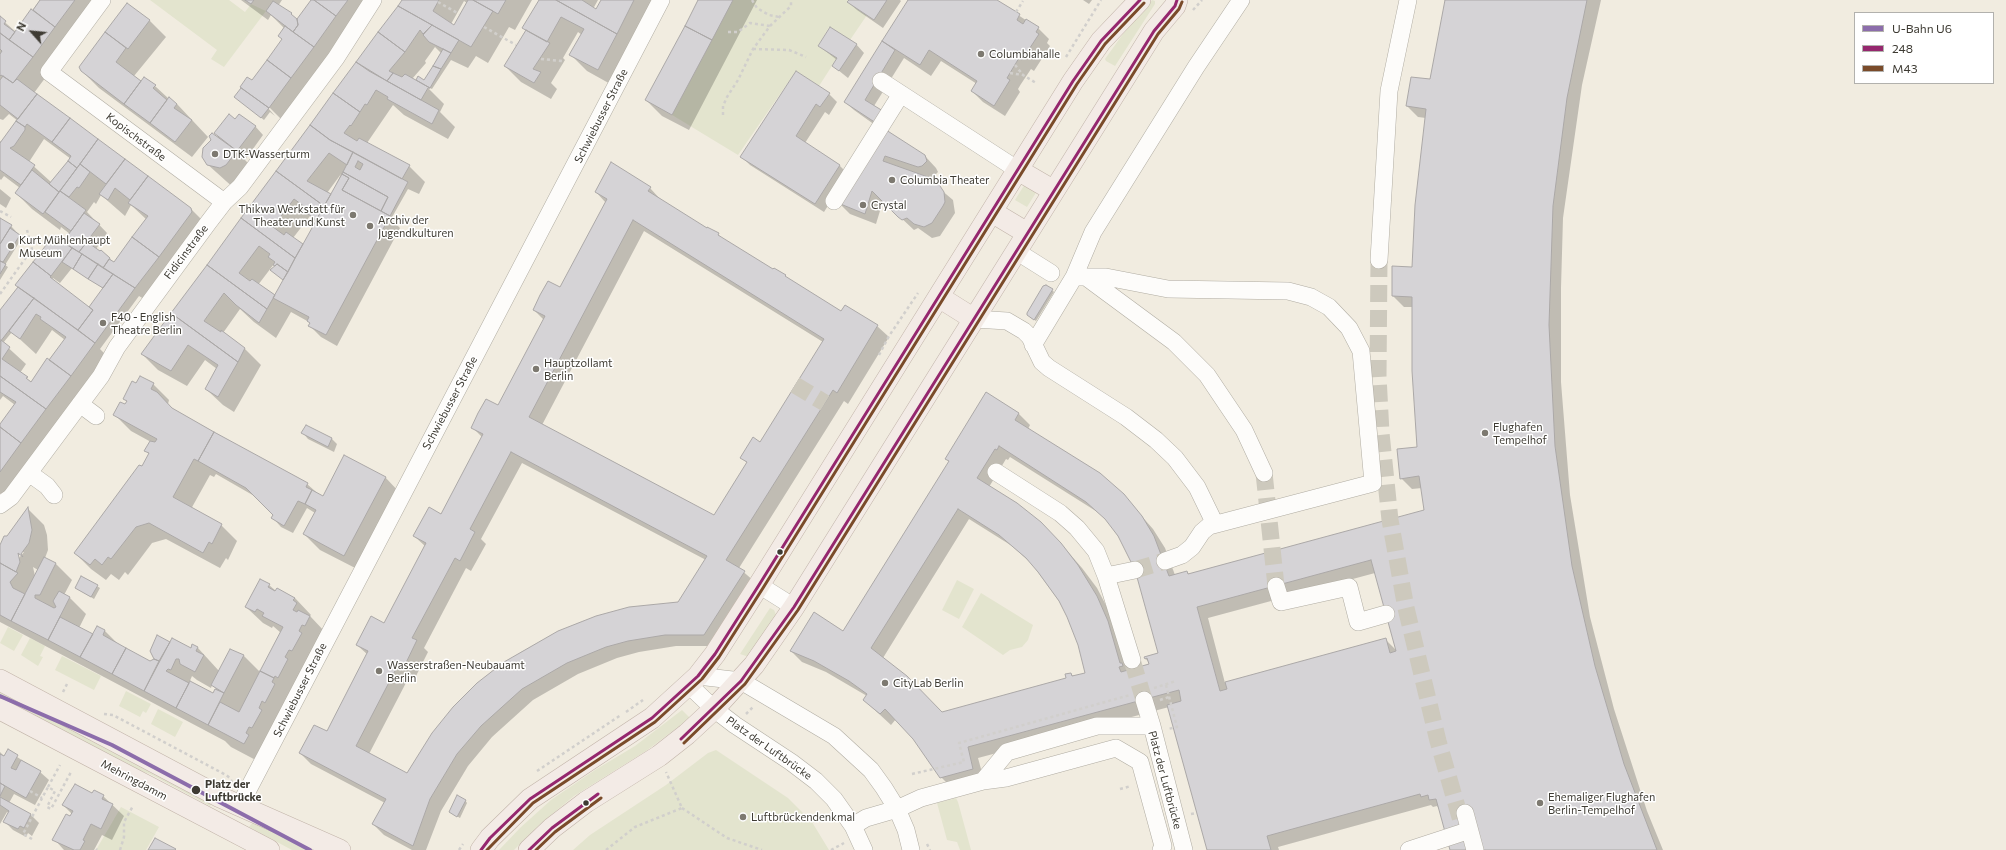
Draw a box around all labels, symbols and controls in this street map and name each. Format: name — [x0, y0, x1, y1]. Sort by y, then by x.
north arrow — [12, 12, 52, 52]
legend — [1854, 12, 1994, 84]
text: N — [13, 20, 29, 33]
text: U-Bahn U6 — [1892, 21, 1952, 35]
text: 248 — [1892, 41, 1913, 55]
place label: Columbiahalle — [989, 47, 1060, 61]
marker: Columbiahalle — [976, 49, 986, 59]
text: M43 — [1892, 61, 1918, 75]
street label: Schwiebusser Straße — [572, 67, 630, 165]
street label: Kopischstraße — [103, 110, 169, 164]
place label: DTK-Wasserturm — [223, 147, 310, 161]
marker: DTK-Wasserturm — [210, 149, 220, 159]
place label: Columbia Theater — [900, 173, 989, 187]
marker: Columbia Theater — [887, 175, 897, 185]
place label: Crystal — [871, 198, 907, 212]
marker: Crystal — [858, 200, 868, 210]
place label: Thikwa Werkstatt für Theater und Kunst — [238, 202, 345, 228]
marker: Thikwa Werkstatt für Theater und Kunst — [348, 210, 358, 220]
place label: Archiv der Jugendkulturen — [378, 213, 454, 239]
marker: Archiv der Jugendkulturen — [365, 221, 375, 231]
street label: Fidicinstraße — [161, 222, 211, 282]
place label: Kurt Mühlenhaupt Museum — [19, 233, 110, 259]
marker: Kurt Mühlenhaupt Museum — [6, 241, 16, 251]
place label: F40 - English Theatre Berlin — [111, 310, 182, 336]
marker: F40 - English Theatre Berlin — [98, 318, 108, 328]
street label: Schwiebusser Straße — [420, 354, 480, 452]
place label: Hauptzollamt Berlin — [544, 356, 613, 382]
marker: Hauptzollamt Berlin — [531, 364, 541, 374]
place label: Flughafen Tempelhof — [1493, 420, 1547, 446]
marker: Flughafen Tempelhof — [1480, 428, 1490, 438]
unlabelled marker — [775, 547, 785, 557]
street label: Schwiebusser Straße — [271, 641, 329, 739]
place label: Wasserstraßen-Neubauamt Berlin — [387, 658, 525, 684]
marker: Wasserstraßen-Neubauamt Berlin — [374, 666, 384, 676]
place label: CityLab Berlin — [893, 676, 963, 690]
marker: CityLab Berlin — [880, 678, 890, 688]
street label: Platz der Luftbrücke — [724, 713, 814, 783]
street label: Platz der Luftbrücke — [1145, 729, 1185, 831]
street label: Mehringdamm — [99, 757, 169, 803]
place label: Platz der Luftbrücke — [205, 777, 261, 803]
marker: Platz der Luftbrücke — [190, 784, 202, 796]
place label: Ehemaliger Flughafen Berlin-Tempelhof — [1548, 790, 1655, 816]
unlabelled marker — [581, 798, 591, 808]
marker: Ehemaliger Flughafen Berlin-Tempelhof — [1535, 798, 1545, 808]
place label: Luftbrückendenkmal — [751, 810, 855, 824]
marker: Luftbrückendenkmal — [738, 812, 748, 822]

